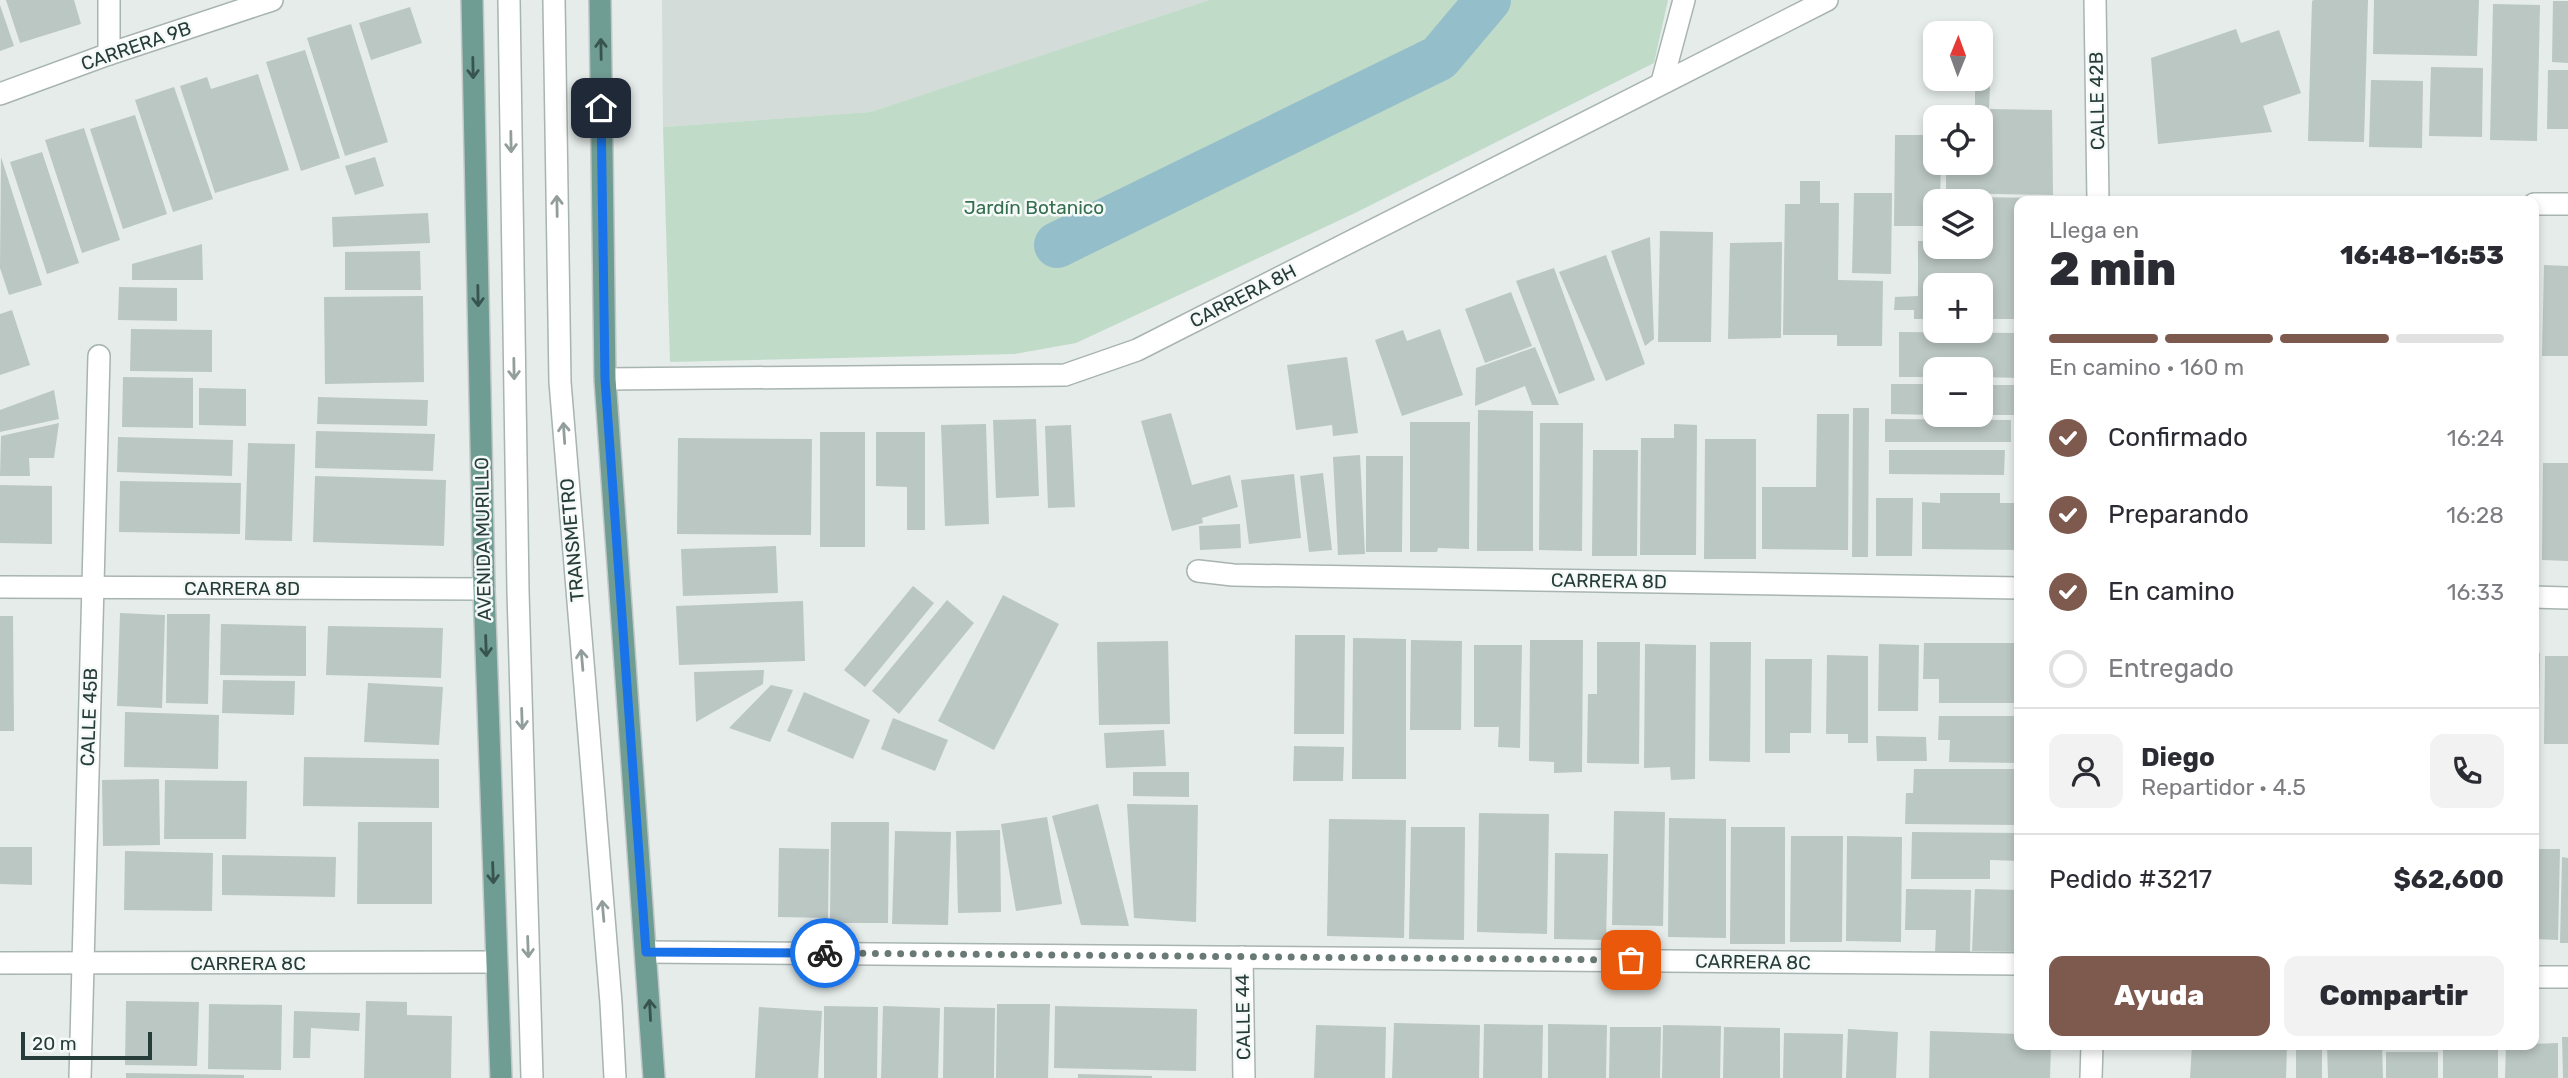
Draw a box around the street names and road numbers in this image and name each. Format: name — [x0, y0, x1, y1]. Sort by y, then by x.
street label: CARRERA 9B — [78, 16, 194, 76]
street label: CALLE 42B — [2085, 52, 2109, 150]
street label: CARRERA 8H — [1186, 259, 1300, 333]
street label: AVENIDA MURILLO — [470, 457, 496, 621]
street label: TRANSMETRO — [555, 477, 589, 603]
street label: CARRERA 8D — [1551, 568, 1667, 594]
street label: CARRERA 8D — [184, 577, 300, 600]
street label: CALLE 45B — [76, 667, 102, 767]
street label: CARRERA 8C — [1695, 949, 1811, 975]
street label: CARRERA 8C — [190, 952, 306, 975]
street label: CALLE 44 — [1231, 973, 1255, 1060]

